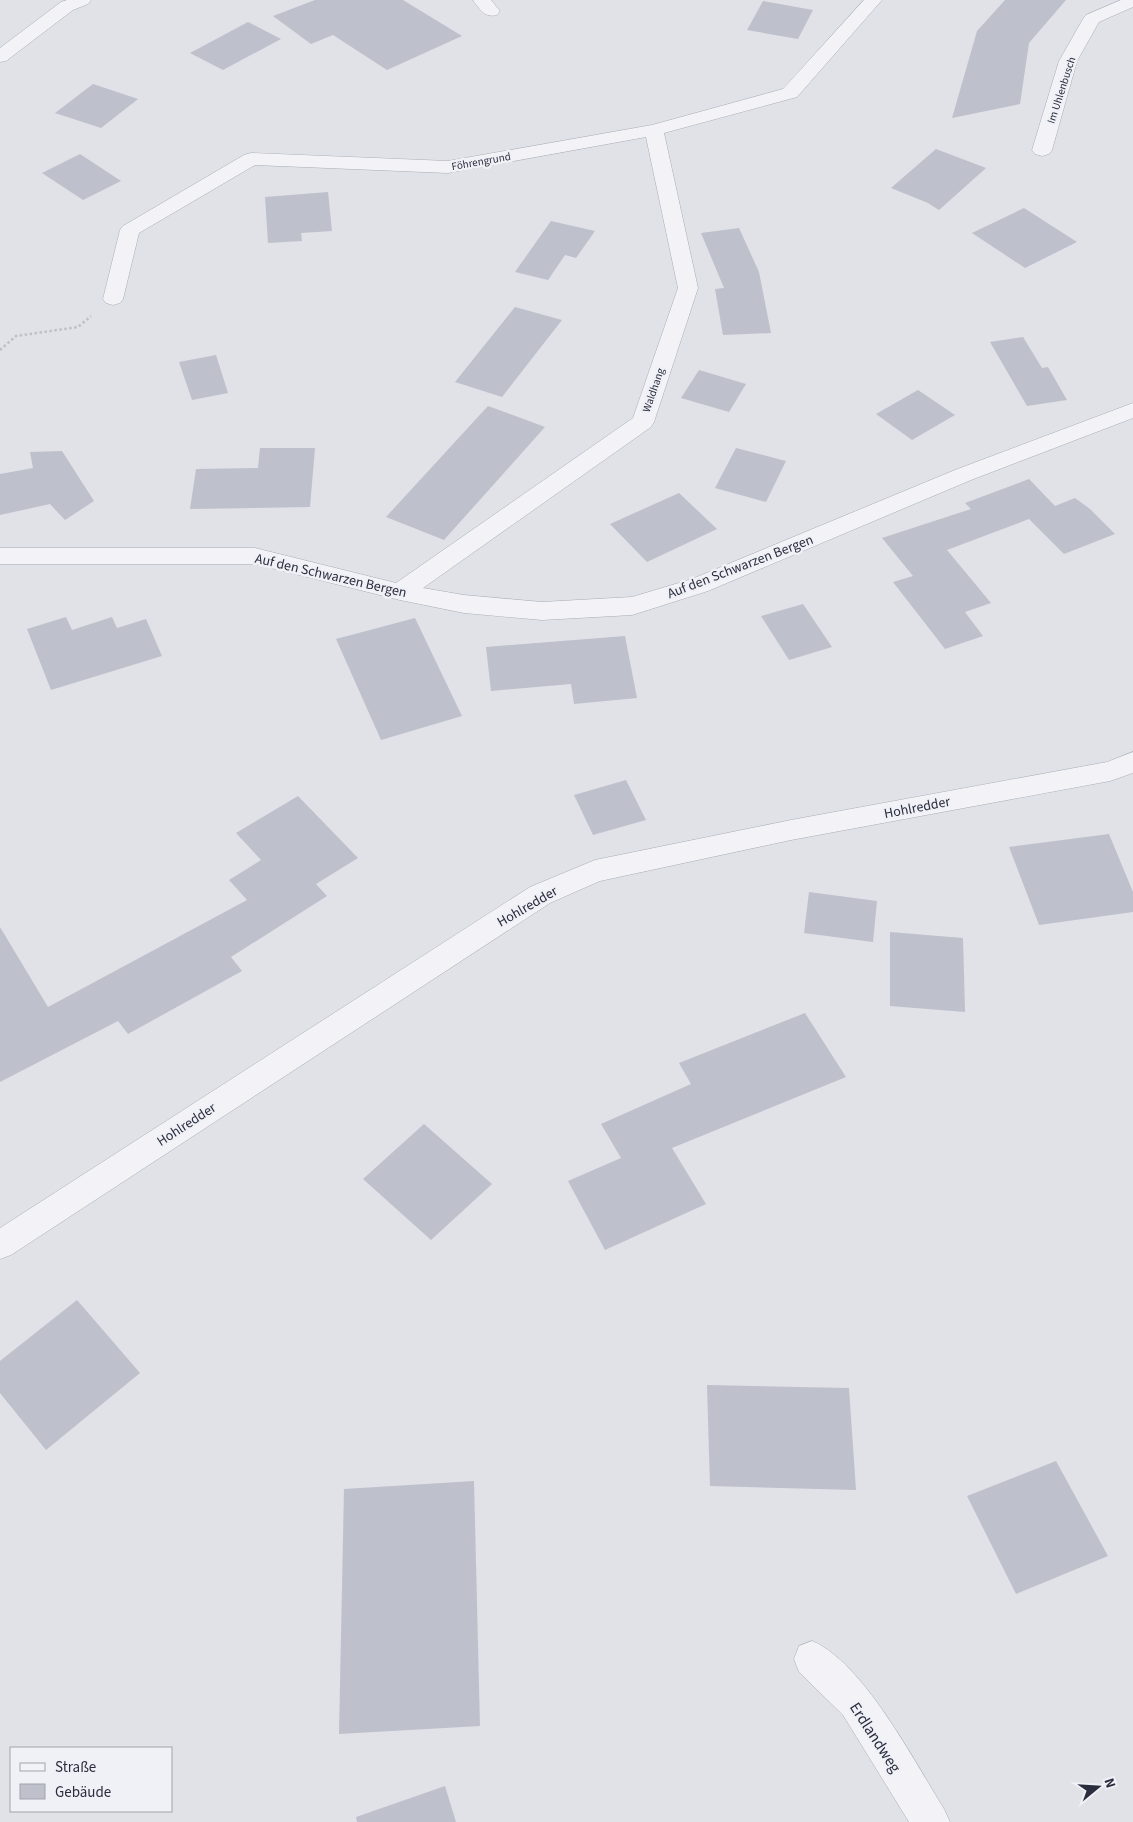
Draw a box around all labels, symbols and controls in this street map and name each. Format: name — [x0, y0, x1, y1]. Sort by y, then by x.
street label: Im Uhlenbusch — [1044, 55, 1079, 125]
street label: Föhrengrund — [450, 149, 512, 174]
street label: Waldhang — [639, 366, 668, 414]
street label: Auf den Schwarzen Bergen — [664, 530, 816, 604]
street label: Auf den Schwarzen Bergen — [253, 549, 409, 603]
street label: Hohlredder — [882, 792, 952, 824]
street label: Hohlredder — [494, 881, 562, 932]
street label: Hohlredder — [153, 1098, 220, 1151]
street label: Erdlandweg — [844, 1698, 906, 1777]
legend — [10, 1747, 172, 1812]
text: Straße — [55, 1757, 96, 1778]
north arrow — [1073, 1762, 1123, 1812]
text: N — [1098, 1776, 1120, 1791]
text: Gebäude — [55, 1782, 111, 1803]

